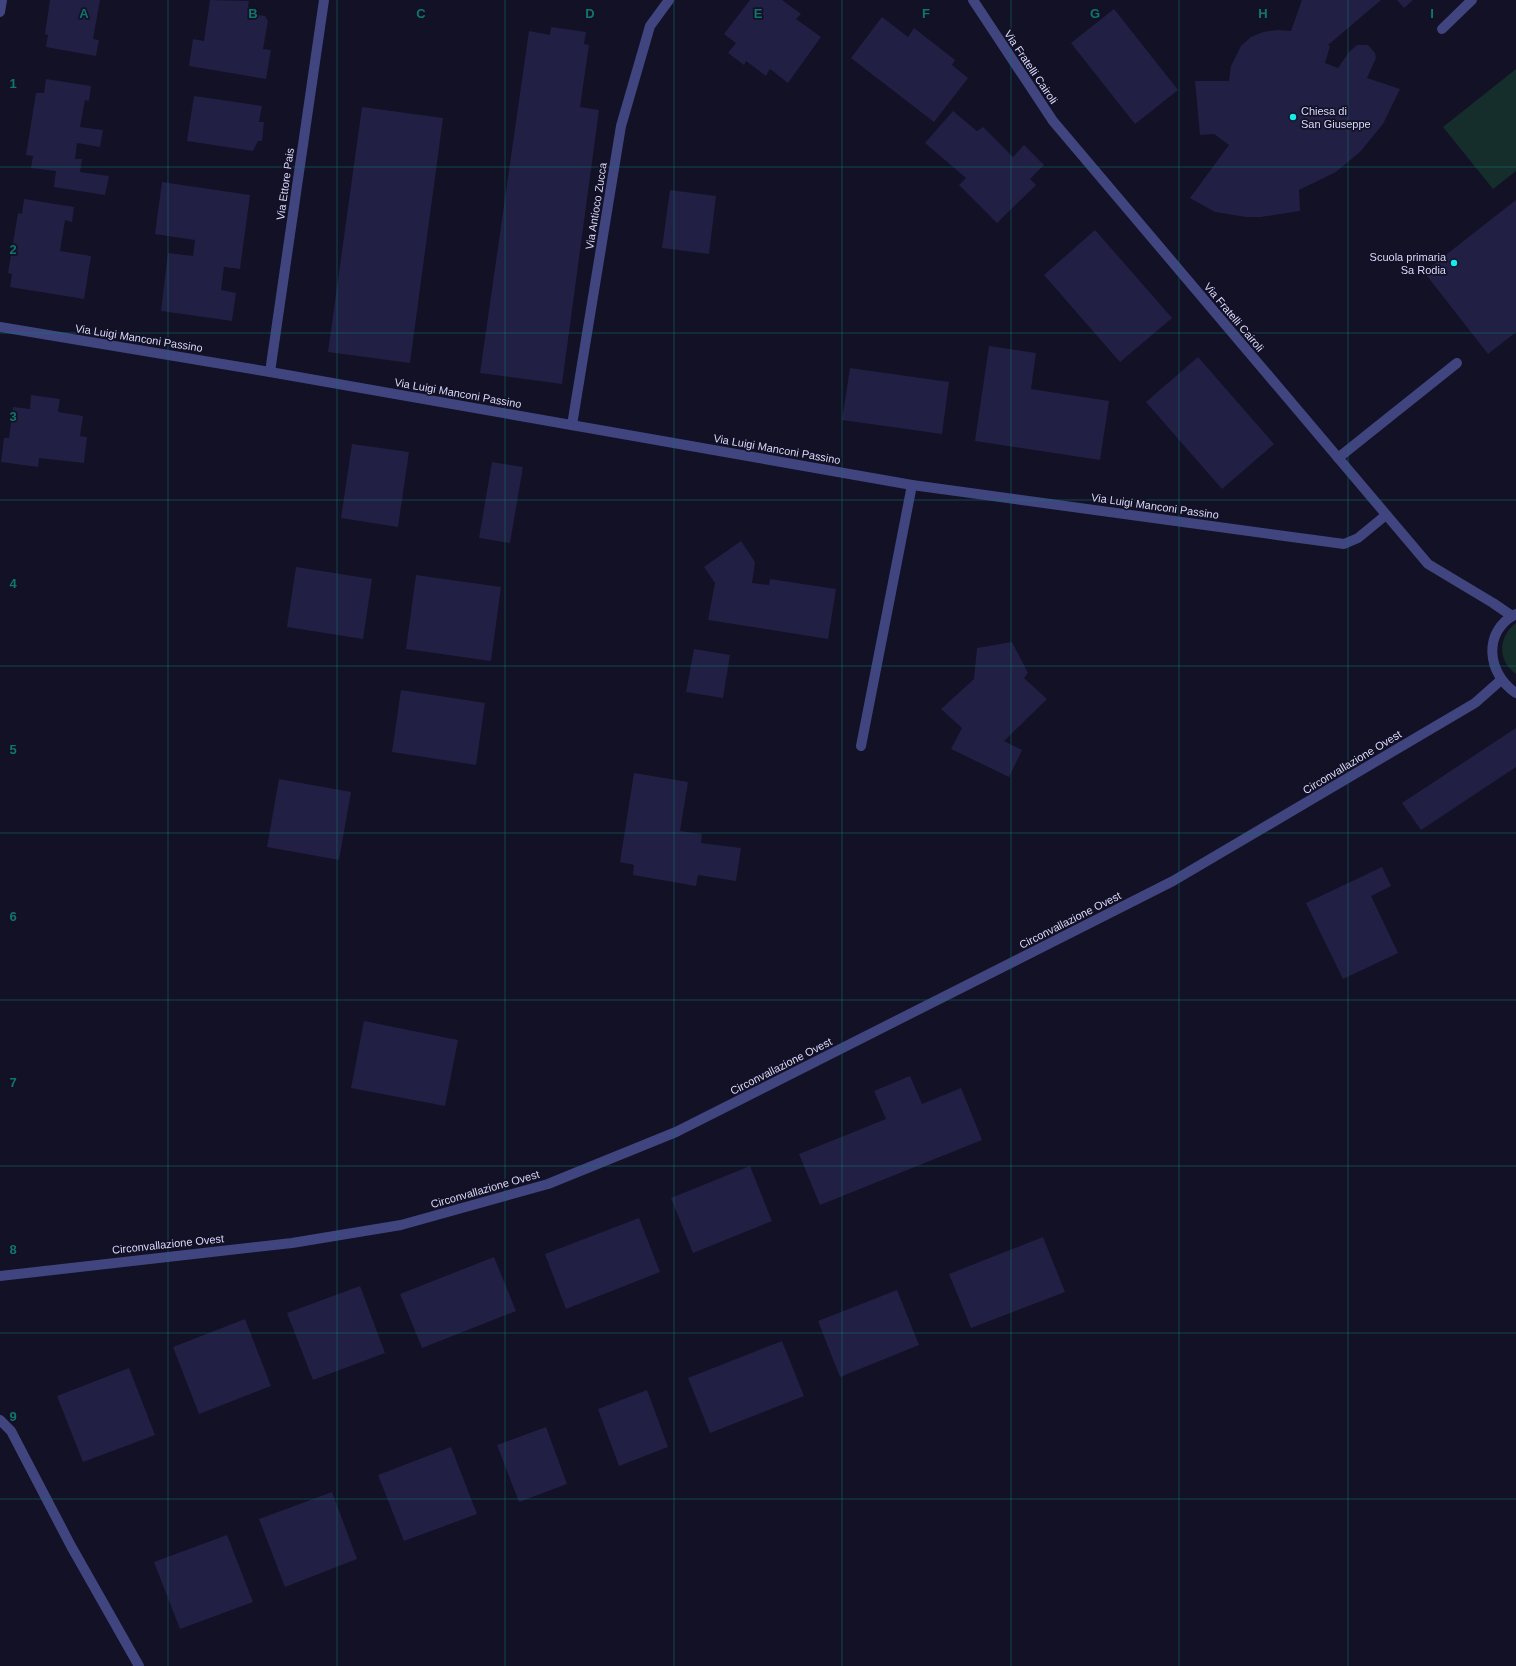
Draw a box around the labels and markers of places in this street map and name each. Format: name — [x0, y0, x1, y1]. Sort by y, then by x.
place label: Chiesa di San Giuseppe — [1301, 105, 1371, 130]
marker: Chiesa di San Giuseppe — [1288, 112, 1298, 122]
place label: Scuola primaria Sa Rodia — [1370, 251, 1447, 276]
marker: Scuola primaria Sa Rodia — [1449, 258, 1459, 268]

